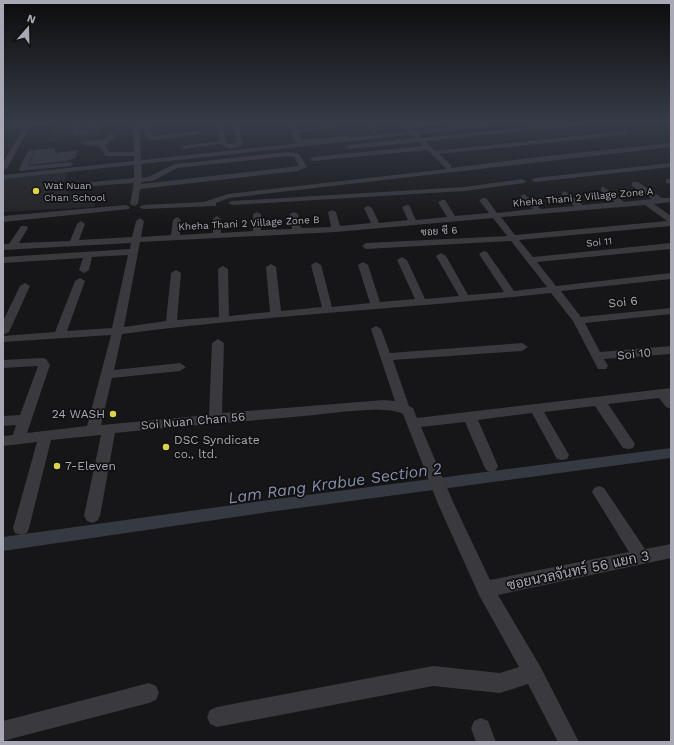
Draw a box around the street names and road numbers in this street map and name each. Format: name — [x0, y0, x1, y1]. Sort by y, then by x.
street label: Kheha Thani 2 Village Zone A — [512, 185, 654, 209]
street label: Kheha Thani 2 Village Zone B — [178, 214, 320, 232]
street label: ซอย ซี 6 — [420, 224, 458, 237]
street label: Soi 11 — [585, 235, 613, 249]
street label: Soi 6 — [608, 293, 638, 311]
street label: Soi 10 — [616, 345, 652, 363]
street label: Soi Nuan Chan 56 — [140, 409, 246, 433]
street label: ซอยนวลจันทร์ 56 แยก 3 — [505, 546, 651, 593]

